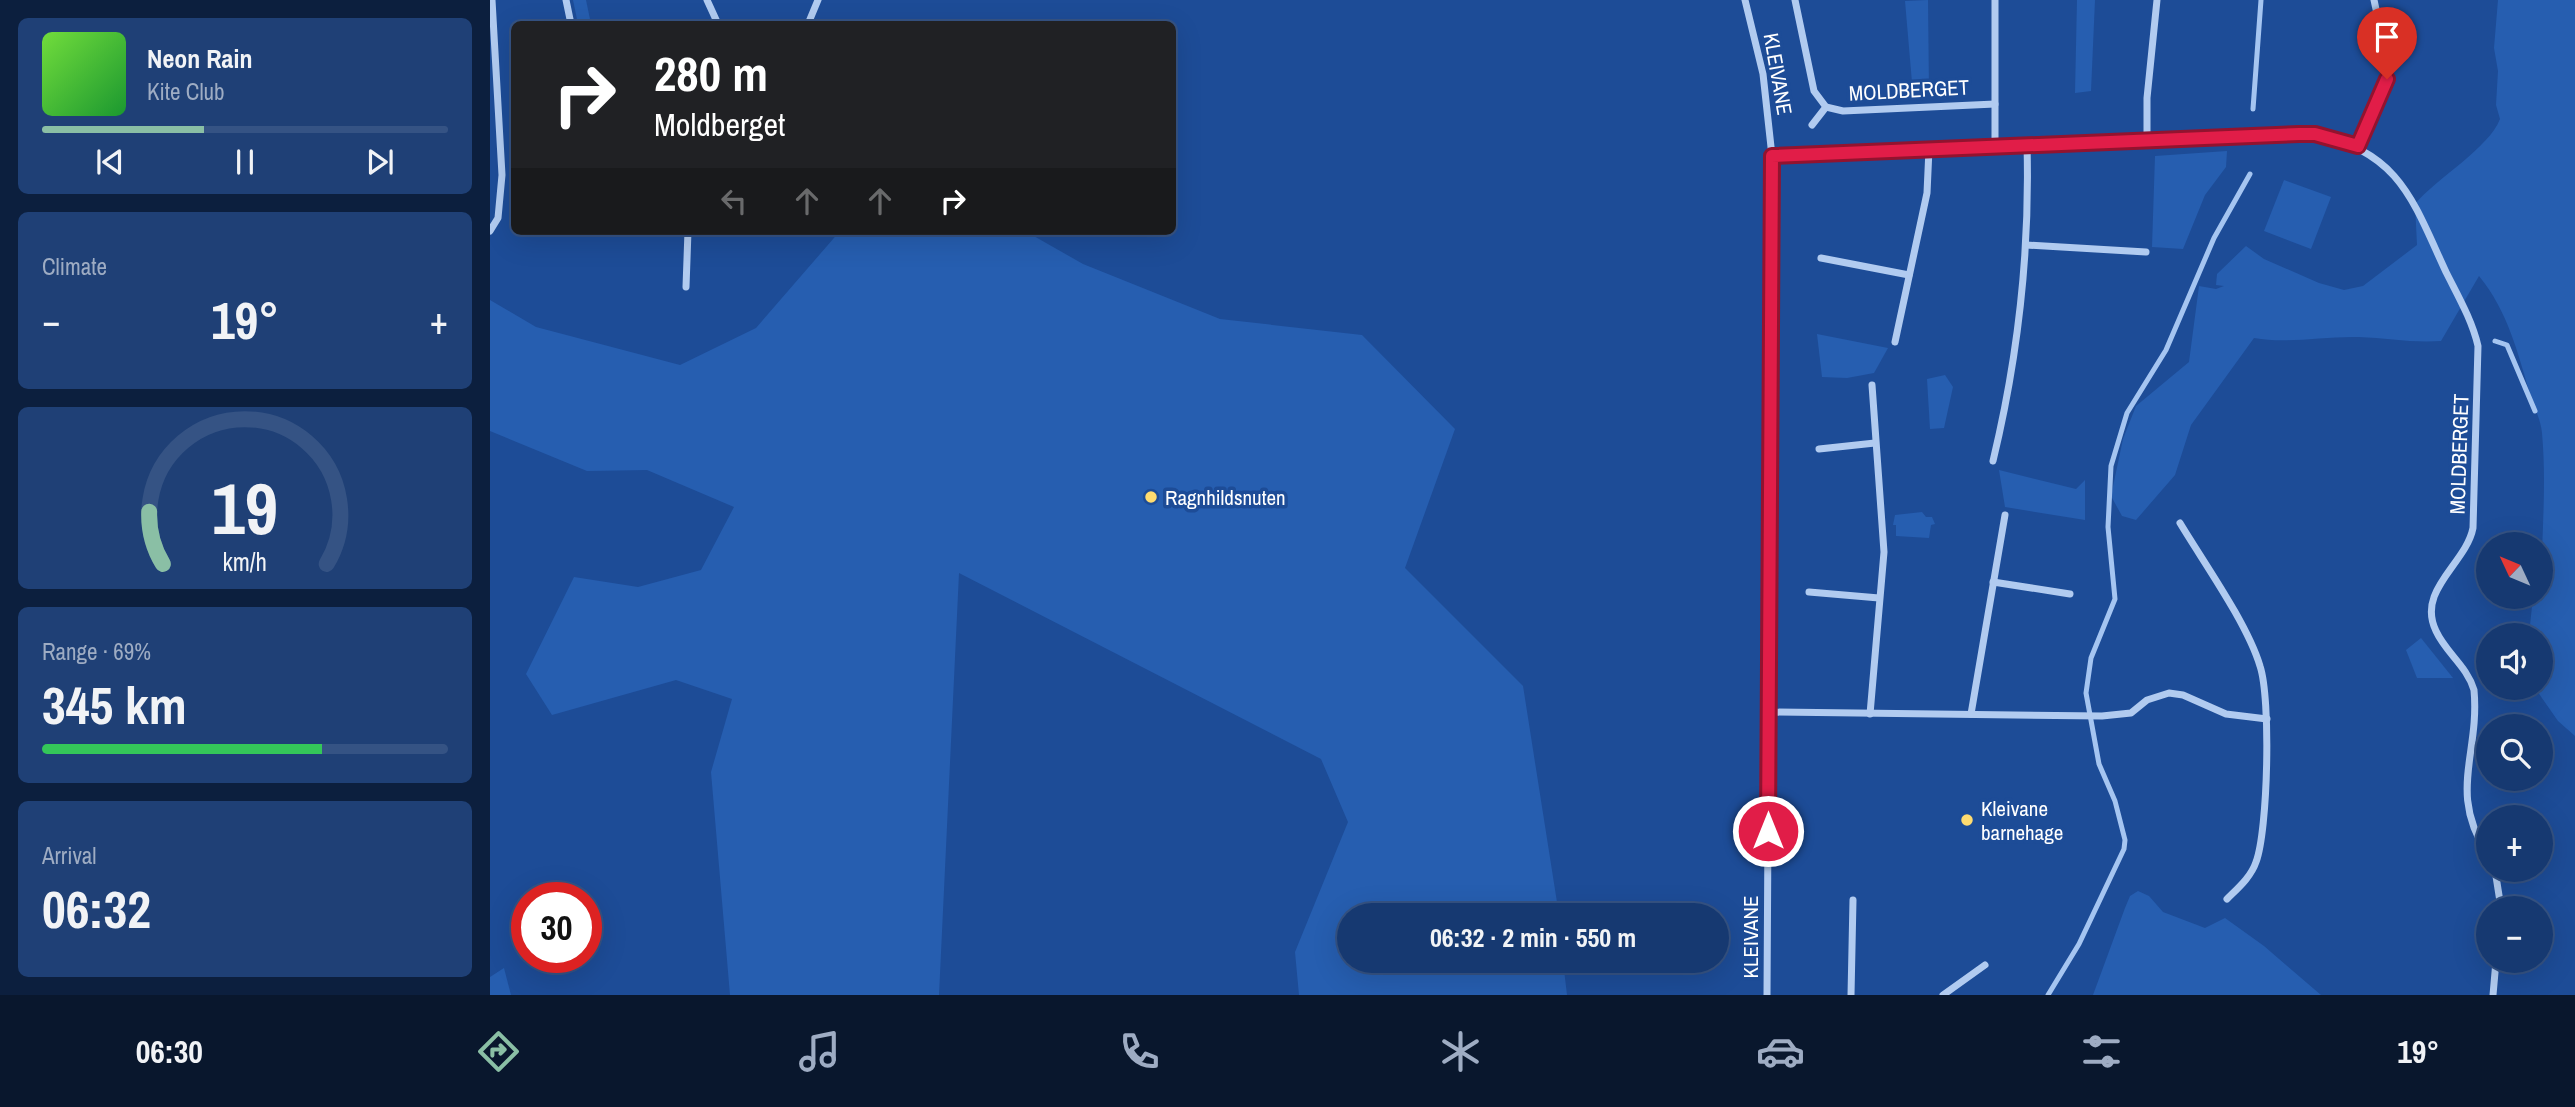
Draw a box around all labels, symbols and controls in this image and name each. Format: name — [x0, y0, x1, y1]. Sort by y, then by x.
pin — [2357, 7, 2417, 79]
icon: arrive — [2368, 18, 2406, 56]
street label: KLEIVANE — [1757, 31, 1799, 117]
text: 280 m — [654, 40, 768, 106]
text: Neon Rain — [147, 41, 252, 76]
icon: right — [539, 49, 630, 140]
street label: MOLDBERGET — [1848, 72, 1970, 108]
text: Kite Club — [147, 76, 225, 107]
text: Moldberget — [654, 103, 785, 146]
icon: previous — [91, 143, 129, 181]
icon: pause — [226, 143, 264, 181]
icon: next — [361, 143, 399, 181]
icon: left — [715, 182, 753, 220]
icon: ahead — [788, 182, 826, 220]
icon: ahead — [861, 182, 899, 220]
icon: right — [934, 182, 972, 220]
text: Climate — [42, 251, 107, 282]
text: 19° — [211, 285, 279, 355]
text: − — [42, 295, 60, 346]
text: + — [430, 295, 448, 346]
street label: MOLDBERGET — [2442, 393, 2476, 515]
text: 19 — [212, 459, 278, 557]
place label: Ragnhildsnuten — [1165, 483, 1286, 512]
marker: Ragnhildsnuten — [1143, 489, 1159, 505]
north arrow — [2476, 532, 2553, 609]
map controls — [2476, 532, 2553, 973]
text: km/h — [223, 544, 267, 578]
button: sound — [2476, 623, 2553, 700]
text: Range · 69% — [42, 636, 151, 667]
text: 345 km — [42, 670, 187, 740]
button: search — [2476, 714, 2553, 791]
position arrow — [1731, 794, 1805, 868]
place label: Kleivane barnehage — [1981, 794, 2063, 847]
button: + — [2476, 805, 2553, 882]
marker: Kleivane barnehage — [1959, 812, 1975, 828]
text: Arrival — [42, 840, 97, 871]
text: 06:32 — [42, 874, 151, 944]
speed limit sign: 30 — [511, 882, 602, 973]
street label: KLEIVANE — [1736, 896, 1765, 978]
button: − — [2476, 896, 2553, 973]
text: 06:32 · 2 min · 550 m — [1430, 920, 1636, 955]
icon: directions — [474, 1027, 523, 1076]
icon: music — [795, 1027, 844, 1076]
icon: phone — [1115, 1027, 1164, 1076]
icon: climate — [1436, 1027, 1485, 1076]
icon: car — [1756, 1027, 1805, 1076]
icon: filters — [2077, 1027, 2126, 1076]
text: 06:30 — [136, 1030, 203, 1073]
text: 19° — [2397, 1030, 2439, 1073]

